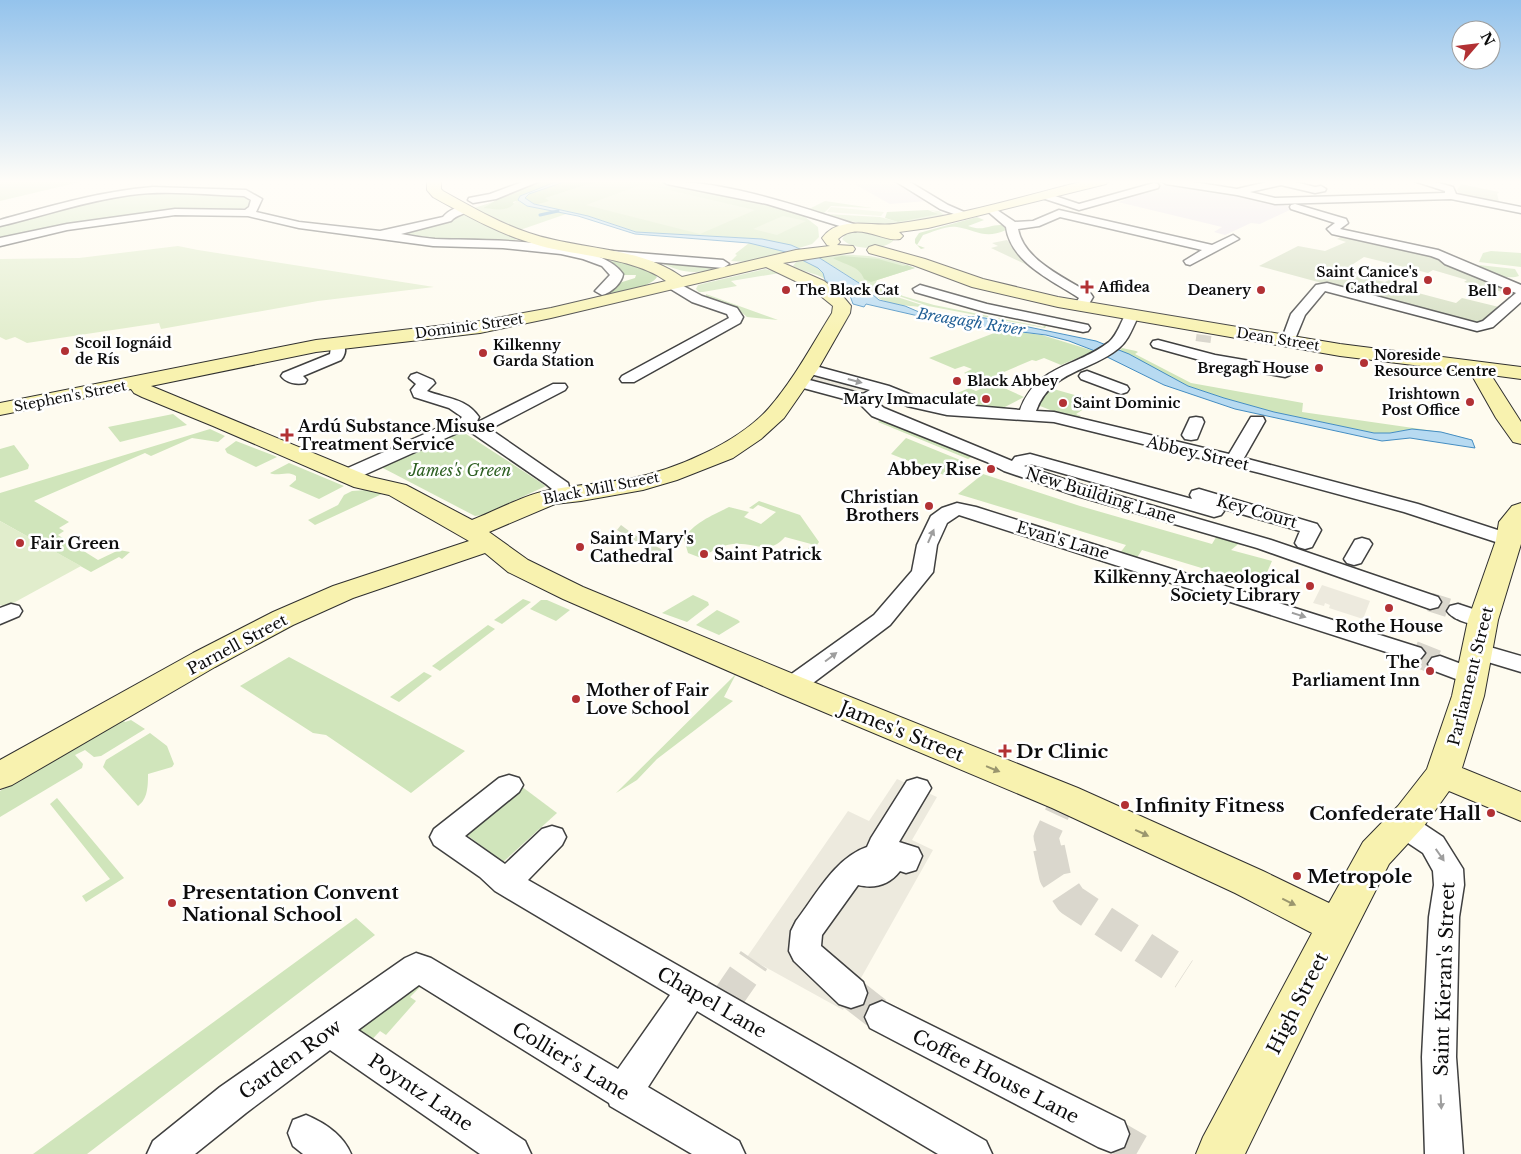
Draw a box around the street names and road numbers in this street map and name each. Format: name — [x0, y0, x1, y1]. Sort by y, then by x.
street label: Dominic Street — [414, 309, 525, 343]
street label: Dean Street — [1235, 324, 1322, 355]
street label: Stephen's Street — [12, 376, 128, 416]
street label: Abbey Street — [1144, 431, 1251, 475]
street label: New Building Lane — [1023, 463, 1179, 527]
street label: Black Mill Street — [541, 468, 661, 508]
street label: Key Court — [1214, 490, 1300, 532]
street label: Evan's Lane — [1014, 516, 1112, 564]
street label: Parliament Street — [1443, 604, 1497, 748]
street label: Parnell Street — [183, 609, 291, 679]
street label: James's Street — [833, 695, 968, 767]
street label: Saint Kieran's Street — [1430, 881, 1459, 1077]
street label: High Street — [1262, 948, 1333, 1058]
street label: Chapel Lane — [653, 962, 771, 1043]
street label: Garden Row — [235, 1014, 346, 1104]
street label: Collier's Lane — [508, 1017, 634, 1105]
street label: Coffee House Lane — [909, 1024, 1083, 1128]
street label: Poyntz Lane — [364, 1049, 477, 1136]

